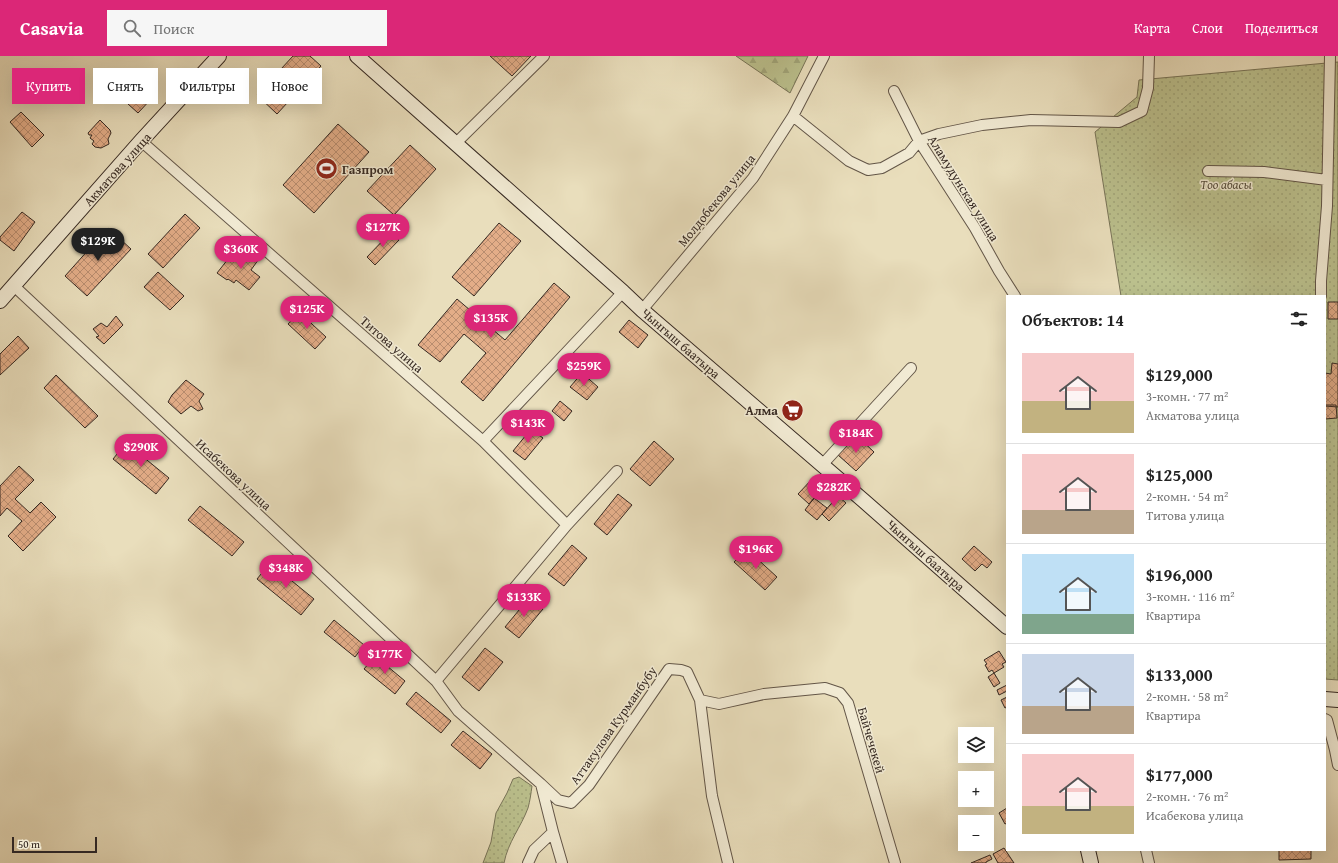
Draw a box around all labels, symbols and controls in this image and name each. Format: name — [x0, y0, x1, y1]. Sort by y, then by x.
search box — [107, 10, 387, 46]
text: Casavia — [20, 14, 83, 42]
icon: search — [121, 17, 143, 39]
text: Поиск — [153, 18, 194, 39]
text: Карта — [1134, 18, 1170, 38]
text: Слои — [1192, 18, 1223, 38]
text: Поделиться — [1245, 18, 1318, 38]
chip: Купить — [12, 68, 85, 104]
chip: Снять — [93, 68, 158, 104]
chip: Фильтры — [166, 68, 249, 104]
chip: Новое — [257, 68, 322, 104]
street label: Акматова улица — [79, 128, 156, 210]
street label: Аламудунская улица — [923, 132, 1004, 246]
street label: Молдобекова улица — [673, 149, 760, 251]
sports icon: Газпром — [313, 156, 339, 182]
place label: Газпром — [342, 160, 394, 179]
park label: Тоо абасы — [1200, 175, 1252, 194]
pin: $127K — [355, 214, 411, 248]
text: $127K — [365, 217, 401, 236]
pin: $129K — [70, 228, 126, 262]
text: $129K — [80, 231, 116, 250]
pin: $360K — [213, 236, 269, 270]
text: $360K — [223, 239, 259, 258]
pin: $125K — [279, 296, 335, 330]
text: $125K — [289, 299, 325, 318]
street label: Чынгыш баатыра — [637, 304, 725, 384]
pin: $135K — [463, 305, 519, 339]
text: Объектов: 14 — [1022, 307, 1124, 332]
text: $135K — [473, 308, 509, 327]
icon: filters — [1288, 308, 1310, 330]
street label: Титова улица — [356, 311, 428, 378]
pin: $259K — [556, 353, 612, 387]
text: $259K — [566, 356, 602, 375]
text: $129,000 — [1146, 362, 1212, 387]
icon: home — [1054, 369, 1102, 417]
text: 3-комн. · 77 m² — [1146, 387, 1228, 406]
supermarket icon: Алма — [780, 397, 806, 423]
place label: Алма — [746, 401, 778, 420]
text: Акматова улица — [1146, 406, 1240, 425]
pin: $143K — [500, 410, 556, 444]
text: $143K — [510, 413, 546, 432]
pin: $184K — [828, 420, 884, 454]
text: $184K — [838, 423, 874, 442]
pin: $290K — [113, 434, 169, 468]
street label: Исабекова улица — [192, 434, 276, 515]
text: $290K — [123, 437, 159, 456]
text: $125,000 — [1146, 462, 1212, 487]
icon: home — [1054, 470, 1102, 518]
pin: $282K — [806, 474, 862, 508]
text: $282K — [816, 477, 852, 496]
text: 2-комн. · 54 m² — [1146, 487, 1228, 506]
text: Титова улица — [1146, 506, 1224, 525]
street label: Чынгыш баатыра — [882, 515, 970, 596]
pin: $196K — [728, 536, 784, 570]
text: $196K — [738, 539, 774, 558]
pin: $348K — [258, 555, 314, 589]
text: $348K — [268, 558, 304, 577]
text: $196,000 — [1146, 562, 1212, 587]
icon: home — [1054, 570, 1102, 618]
pin: $133K — [496, 584, 552, 618]
text: $133K — [506, 587, 542, 606]
text: 3-комн. · 116 m² — [1146, 587, 1235, 606]
text: Квартира — [1146, 606, 1201, 625]
pin: $177K — [357, 641, 413, 675]
text: $177K — [367, 644, 403, 663]
street label: Аттакулова Курманбубу — [565, 662, 662, 788]
text: $133,000 — [1146, 662, 1212, 687]
icon: home — [1054, 670, 1102, 718]
text: 2-комн. · 58 m² — [1146, 687, 1228, 706]
street label: Байчечекей — [853, 705, 890, 776]
text: Квартира — [1146, 706, 1201, 725]
map controls — [958, 727, 994, 851]
button: layers — [958, 727, 994, 763]
text: $177,000 — [1146, 762, 1212, 787]
icon: home — [1054, 770, 1102, 818]
button: + — [958, 771, 994, 807]
text: 2-комн. · 76 m² — [1146, 787, 1228, 806]
text: Исабекова улица — [1146, 806, 1243, 825]
button: − — [958, 815, 994, 851]
scale bar — [12, 835, 97, 854]
text: 50 m — [18, 836, 40, 852]

